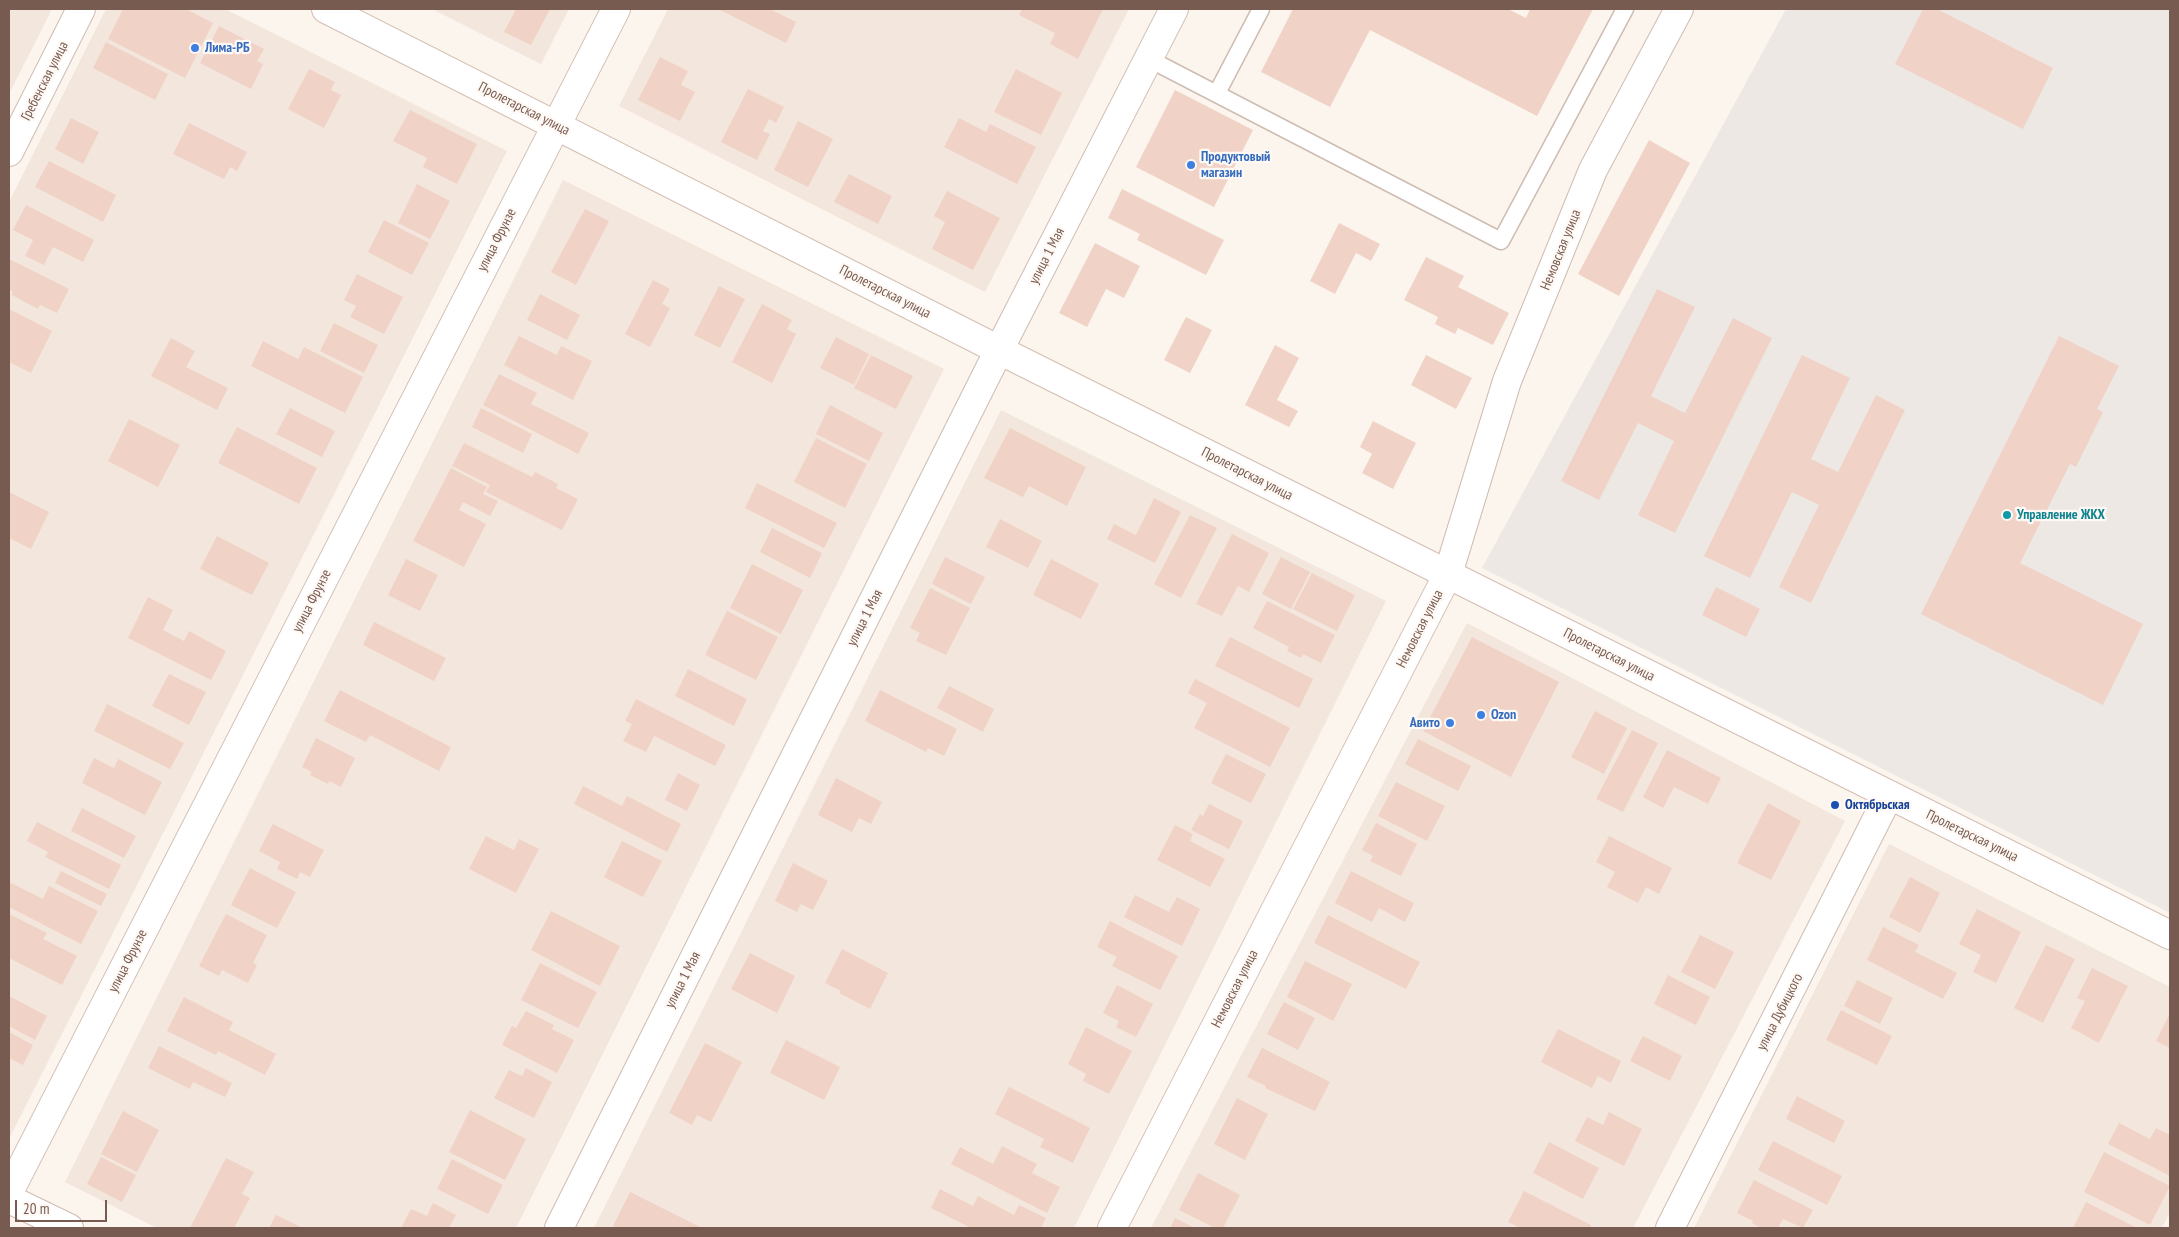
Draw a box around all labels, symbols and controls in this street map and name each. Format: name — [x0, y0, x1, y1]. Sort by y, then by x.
street label: Гребенская улица — [18, 39, 72, 123]
place label: Лима-РБ — [205, 40, 250, 56]
marker: Лима-РБ — [189, 42, 201, 54]
street label: Пролетарская улица — [476, 79, 572, 139]
place label: Продуктовый магазин — [1201, 149, 1270, 182]
marker: Продуктовый магазин — [1185, 159, 1197, 171]
street label: улица Фрунзе — [474, 206, 520, 274]
street label: Немовская улица — [1537, 207, 1585, 293]
street label: улица 1 Мая — [1026, 225, 1068, 287]
street label: Пролетарская улица — [837, 262, 933, 322]
street label: Пролетарская улица — [1199, 444, 1295, 504]
place label: Управление ЖКХ — [2017, 507, 2105, 523]
marker: Управление ЖКХ — [2001, 509, 2013, 521]
street label: улица Фрунзе — [289, 567, 335, 635]
street label: улица 1 Мая — [844, 587, 886, 649]
street label: Немовская улица — [1393, 587, 1447, 671]
street label: Пролетарская улица — [1561, 625, 1657, 685]
place label: Ozon — [1491, 707, 1516, 723]
marker: Ozon — [1475, 709, 1487, 721]
place label: Авито — [1410, 715, 1440, 731]
marker: Авито — [1444, 717, 1456, 729]
place label: Октябрьская — [1845, 797, 1910, 813]
marker: Октябрьская — [1829, 799, 1841, 811]
street label: Пролетарская улица — [1923, 806, 2021, 866]
street label: улица Фрунзе — [105, 927, 151, 995]
street label: Немовская улица — [1208, 947, 1262, 1031]
street label: улица 1 Мая — [662, 949, 704, 1011]
street label: улица Дубицкого — [1753, 971, 1807, 1053]
scale bar — [18, 1190, 110, 1222]
text: 20 m — [23, 1199, 49, 1218]

